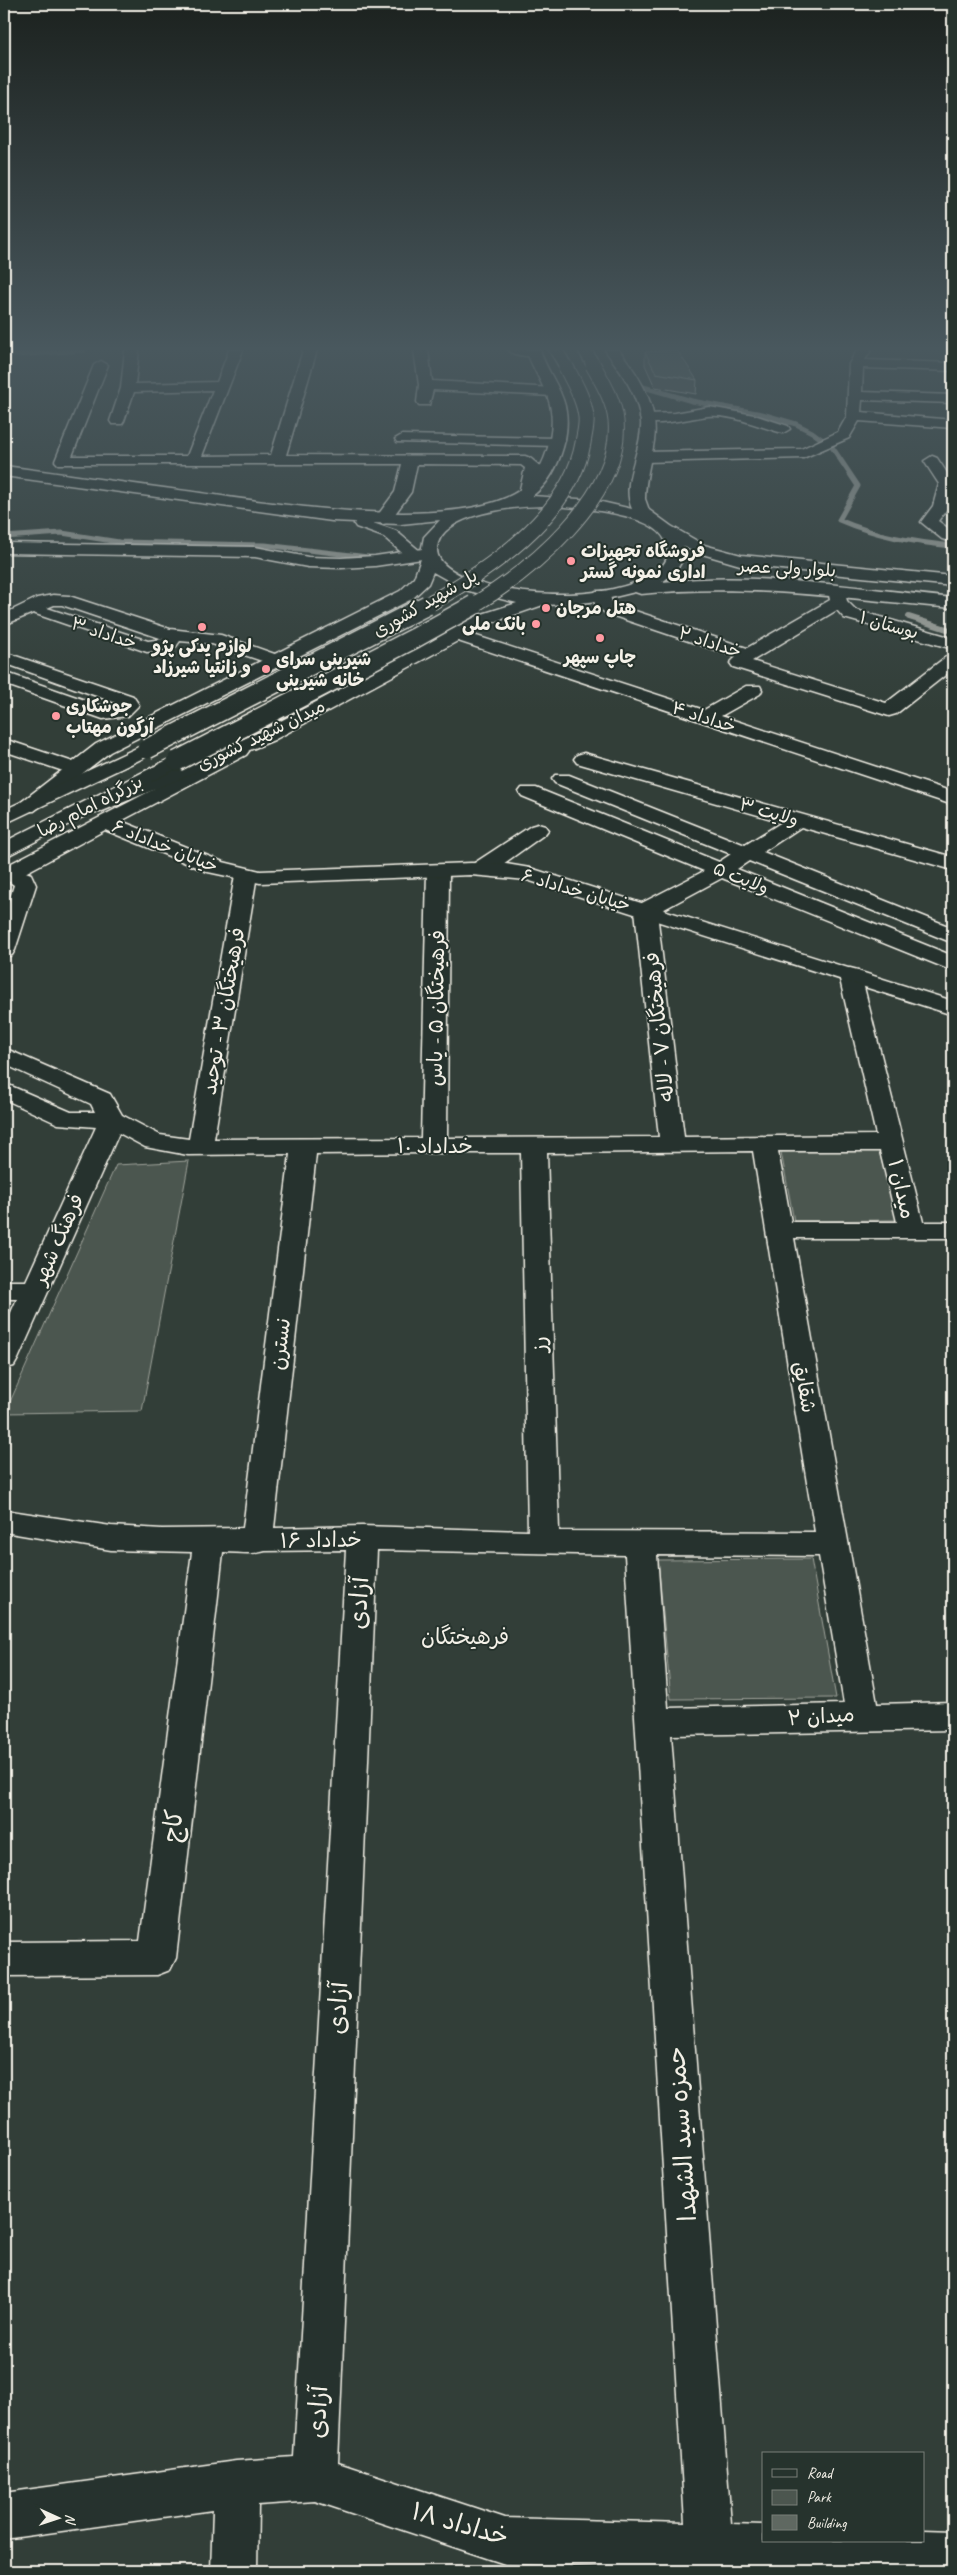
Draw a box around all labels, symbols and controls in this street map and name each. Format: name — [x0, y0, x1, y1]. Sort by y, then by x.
place label: فروشگاه تجهیزات اداری نمونه گستر — [579, 540, 705, 583]
street label: بلوار ولی عصر — [736, 554, 837, 582]
marker: فروشگاه تجهیزات اداری نمونه گستر — [565, 555, 577, 567]
street label: پل شهید کشوری — [369, 564, 482, 643]
place label: هتل مرجان — [556, 597, 636, 619]
marker: هتل مرجان — [540, 602, 552, 614]
street label: بوستان ۱ — [857, 606, 921, 644]
street label: خداداد ۳ — [69, 612, 139, 654]
place label: بانک ملی — [462, 613, 526, 636]
marker: بانک ملی — [530, 618, 542, 630]
marker: لوازم یدکی پژو و زانتیا شیرزاد — [196, 621, 208, 633]
street label: خداداد ۲ — [676, 622, 744, 662]
marker: چاپ سپهر — [594, 632, 606, 644]
place label: لوازم یدکی پژو و زانتیا شیرزاد — [150, 635, 252, 678]
place label: چاپ سپهر — [562, 646, 636, 669]
place label: شیرینی سرای خانه شیرینی — [276, 648, 371, 692]
marker: شیرینی سرای خانه شیرینی — [260, 663, 272, 675]
street label: میدان شهید کشوری — [193, 694, 329, 776]
place label: جوشکاری آرگون مهتاب — [66, 695, 155, 738]
street label: خداداد ۴ — [669, 696, 739, 738]
marker: جوشکاری آرگون مهتاب — [50, 710, 62, 722]
street label: بزرگراه امام رضا — [34, 770, 148, 845]
street label: ولایت ۳ — [737, 793, 801, 831]
street label: خیابان خداداد ۶ — [109, 815, 221, 877]
street label: ولایت ۵ — [710, 857, 772, 899]
street label: خیابان خداداد ۶ — [519, 864, 633, 916]
street label: فرهیختگان ۳ - توحید — [195, 925, 251, 1097]
street label: فرهیختگان ۵ - یاس — [422, 930, 450, 1086]
street label: فرهیختگان ۷ - لاله — [638, 951, 680, 1103]
street label: خداداد ۱۰ — [397, 1133, 473, 1159]
street label: میدان ۱ — [883, 1157, 921, 1221]
street label: فرهنگ شهر — [26, 1189, 90, 1290]
street label: نسترن — [264, 1317, 296, 1371]
street label: رز — [526, 1336, 552, 1354]
street label: شقایق — [788, 1359, 822, 1415]
street label: خداداد ۱۶ — [280, 1526, 362, 1554]
street label: آزادی — [342, 1575, 376, 1630]
district label: فرهیختگان — [421, 1623, 509, 1651]
street label: میدان ۲ — [787, 1701, 855, 1731]
street label: کاج — [155, 1808, 191, 1844]
street label: آزادی — [321, 1980, 355, 2035]
street label: حمزه سید الشهدا — [660, 2045, 704, 2223]
street label: آزادی — [301, 2384, 335, 2439]
legend — [762, 2452, 924, 2542]
text: Road — [807, 2464, 834, 2483]
text: Park — [807, 2488, 832, 2507]
north arrow — [32, 2492, 82, 2542]
street label: خداداد ۱۸ — [408, 2495, 512, 2553]
text: N — [62, 2514, 79, 2526]
text: Building — [807, 2514, 847, 2533]

